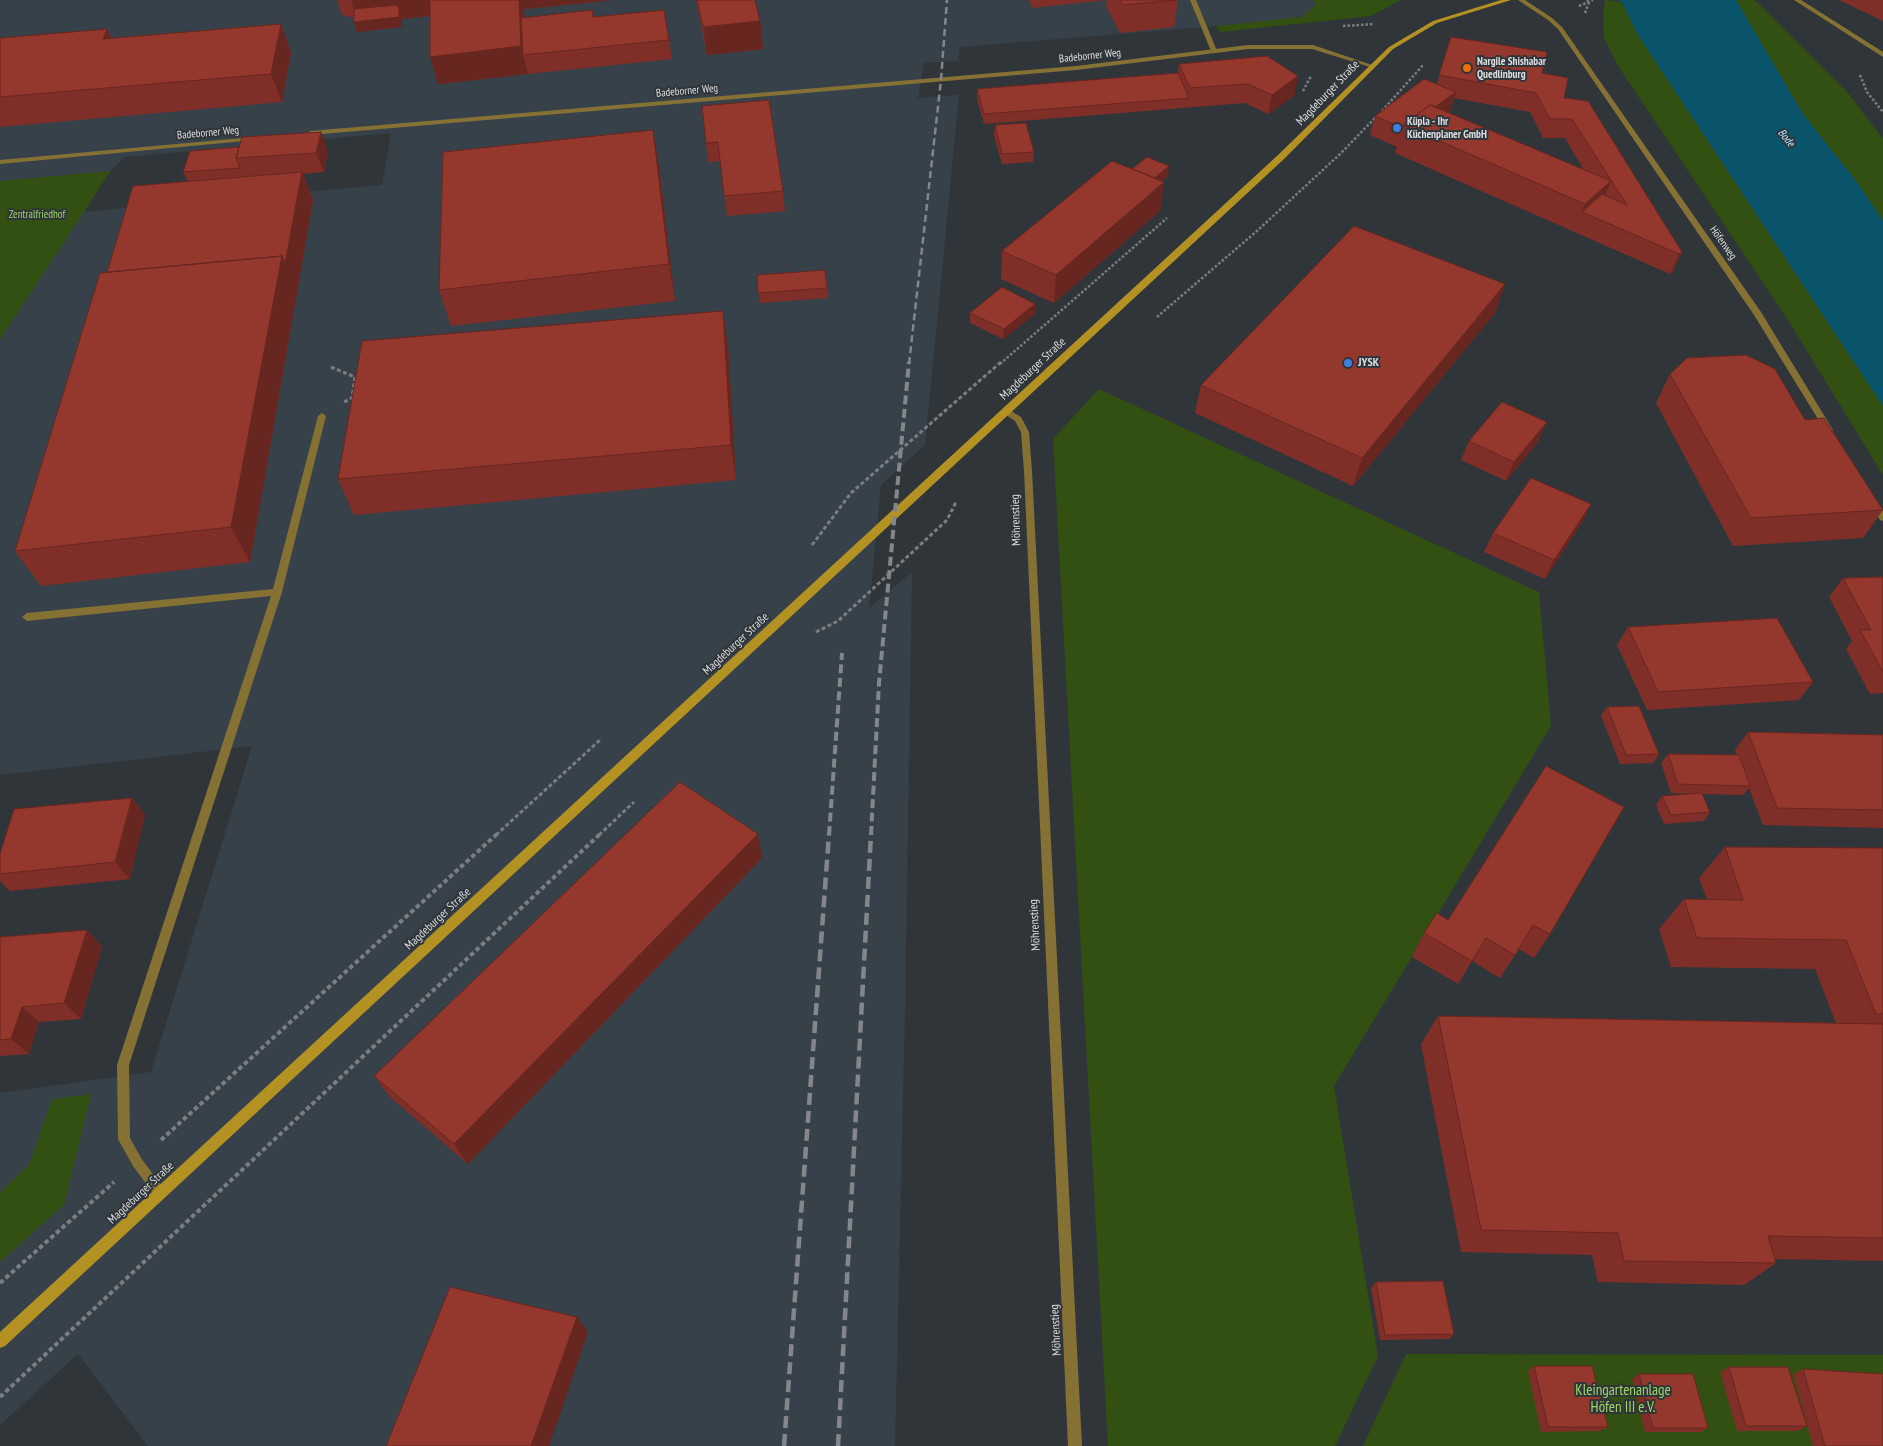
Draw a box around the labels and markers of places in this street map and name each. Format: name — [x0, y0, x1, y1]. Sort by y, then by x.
place label: Nargile Shishabar Quedlinburg — [1477, 55, 1546, 81]
marker: Nargile Shishabar Quedlinburg — [1461, 62, 1473, 74]
place label: Küpla - Ihr Küchenplaner GmbH — [1407, 115, 1487, 141]
marker: Küpla - Ihr Küchenplaner GmbH — [1391, 122, 1403, 134]
place label: JYSK — [1358, 356, 1379, 370]
marker: JYSK — [1342, 357, 1354, 369]

